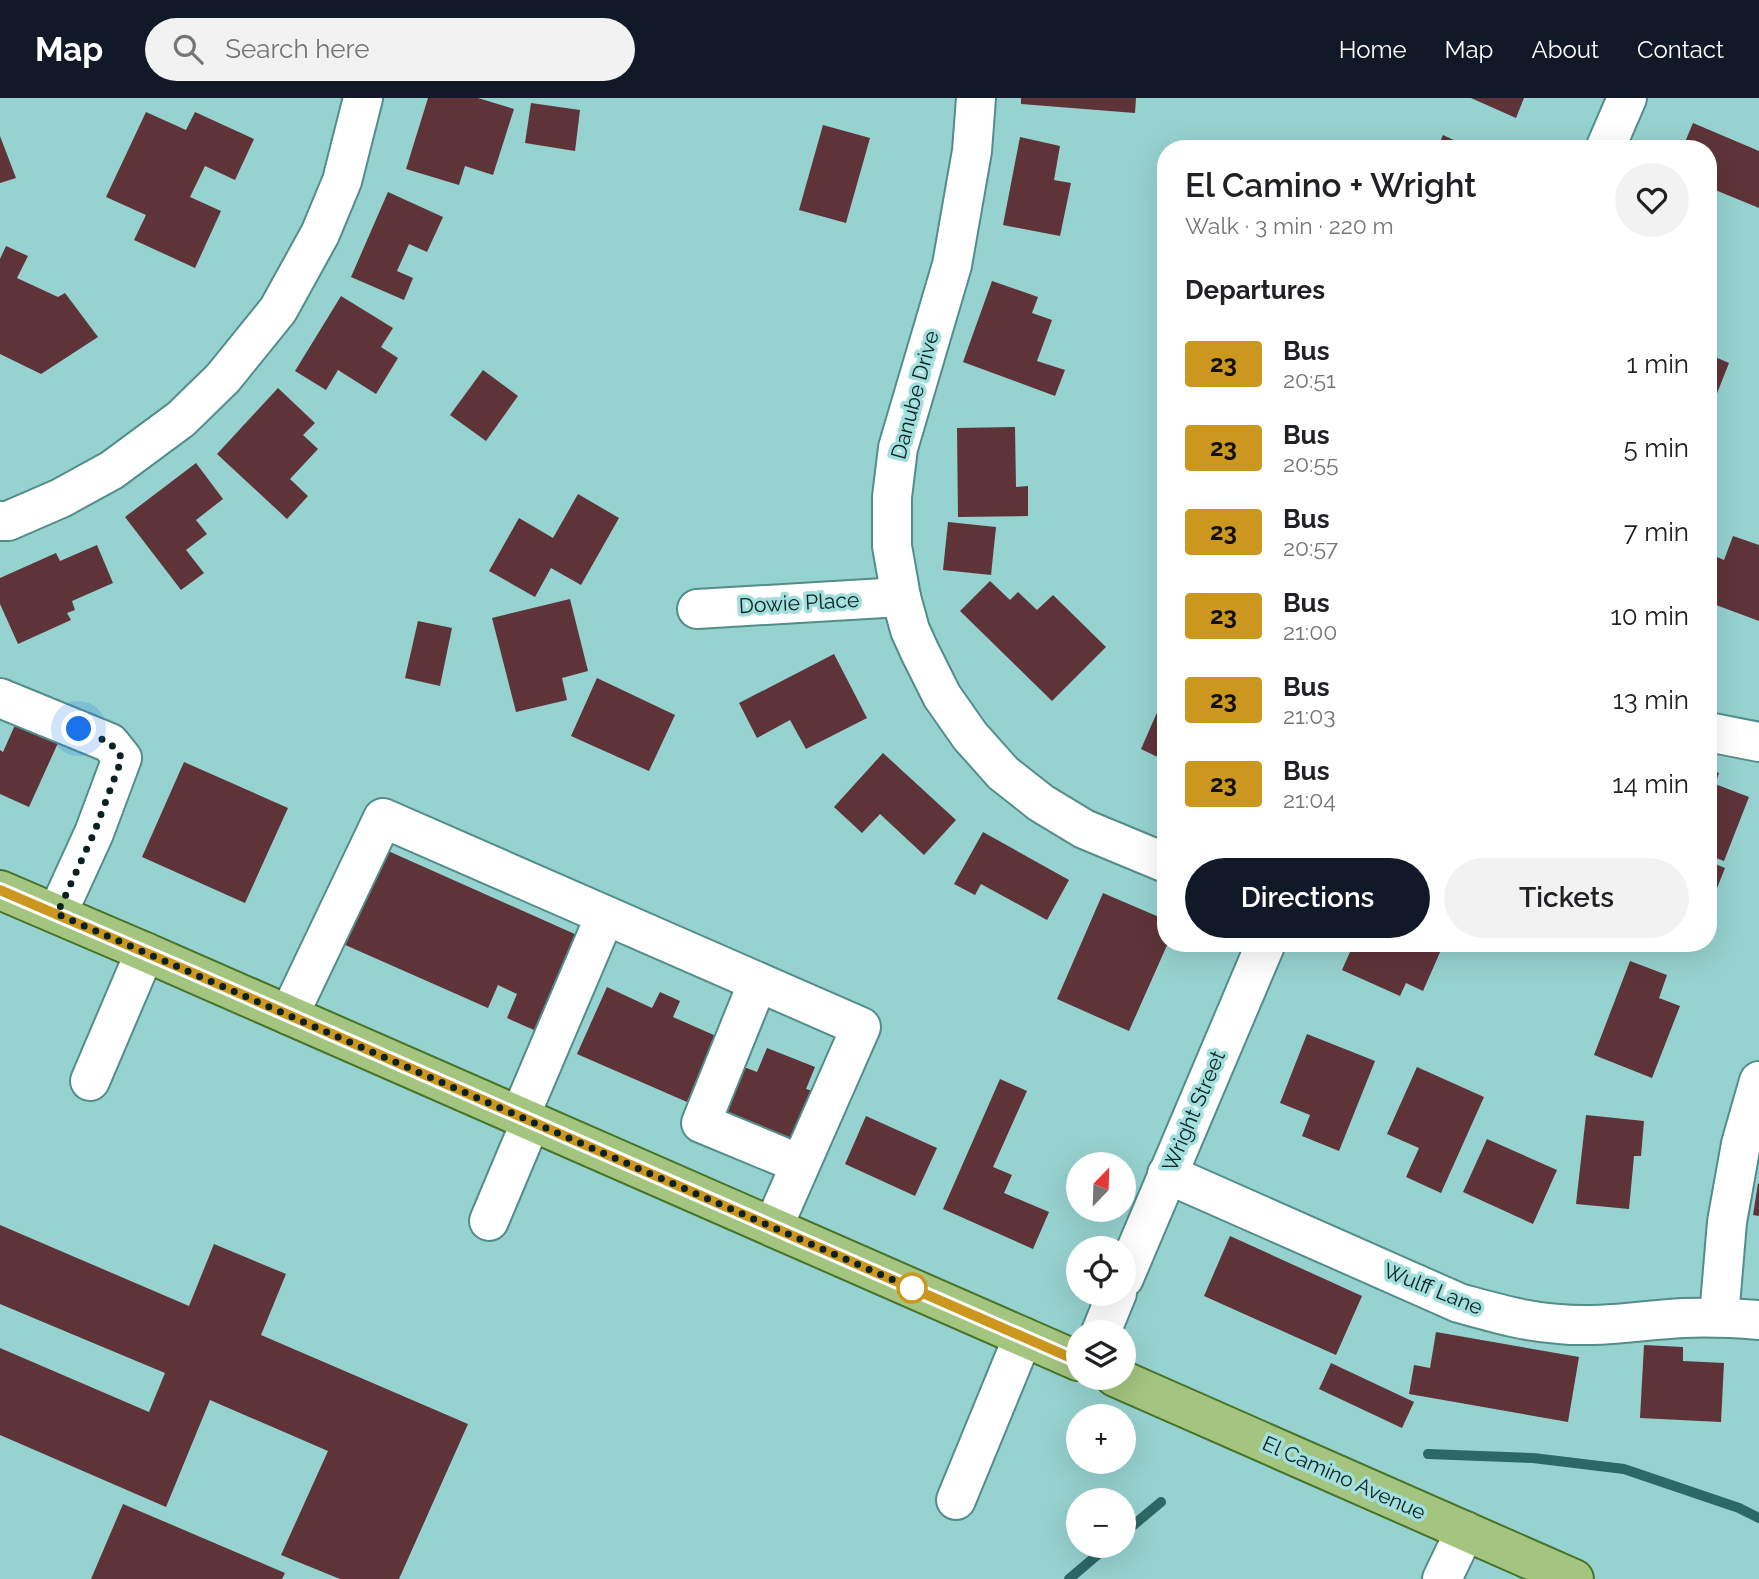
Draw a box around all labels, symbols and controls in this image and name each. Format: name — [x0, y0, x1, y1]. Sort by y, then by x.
search box — [145, 18, 635, 81]
text: Map — [35, 30, 103, 69]
icon: search — [169, 30, 207, 68]
text: Search here — [225, 34, 370, 64]
text: Home — [1339, 35, 1407, 64]
text: Map — [1445, 35, 1493, 64]
text: About — [1531, 35, 1599, 64]
text: Contact — [1637, 35, 1724, 64]
button: heart — [1615, 163, 1689, 237]
text: El Camino + Wright — [1185, 166, 1476, 205]
text: Walk · 3 min · 220 m — [1185, 212, 1394, 239]
text: Departures — [1185, 275, 1325, 305]
street label: Danube Drive — [885, 328, 944, 462]
text: Bus — [1283, 336, 1330, 366]
text: 23 — [1210, 349, 1237, 378]
text: 1 min — [1627, 349, 1689, 379]
text: 20:51 — [1283, 366, 1336, 393]
text: Bus — [1283, 420, 1330, 450]
text: 23 — [1210, 433, 1237, 462]
text: 5 min — [1623, 433, 1689, 463]
text: 20:55 — [1283, 450, 1338, 477]
text: Bus — [1283, 504, 1330, 534]
text: 23 — [1210, 517, 1237, 546]
text: 7 min — [1624, 517, 1689, 547]
text: 20:57 — [1283, 534, 1338, 561]
street label: Dowie Place — [738, 587, 860, 618]
text: Bus — [1283, 588, 1330, 618]
text: 23 — [1210, 601, 1237, 630]
text: 10 min — [1611, 601, 1689, 631]
text: 21:00 — [1283, 618, 1337, 645]
text: Bus — [1283, 672, 1330, 702]
text: 23 — [1210, 685, 1237, 714]
text: 13 min — [1613, 685, 1689, 715]
text: 21:03 — [1283, 702, 1336, 729]
your location — [61, 711, 96, 746]
text: Bus — [1283, 756, 1330, 786]
text: 23 — [1210, 769, 1237, 798]
text: 14 min — [1612, 769, 1689, 799]
text: 21:04 — [1283, 786, 1336, 813]
button: Directions — [1185, 858, 1430, 938]
button: Tickets — [1444, 858, 1689, 938]
street label: Wright Street — [1157, 1047, 1230, 1175]
north arrow — [1066, 1152, 1136, 1222]
map controls — [1066, 1152, 1136, 1558]
button: locate — [1066, 1236, 1136, 1306]
street label: Wulff Lane — [1380, 1257, 1486, 1320]
unlabelled marker — [897, 1273, 927, 1303]
button: layers — [1066, 1320, 1136, 1390]
button: + — [1066, 1404, 1136, 1474]
street label: El Camino Avenue — [1259, 1430, 1430, 1525]
button: − — [1066, 1488, 1136, 1558]

